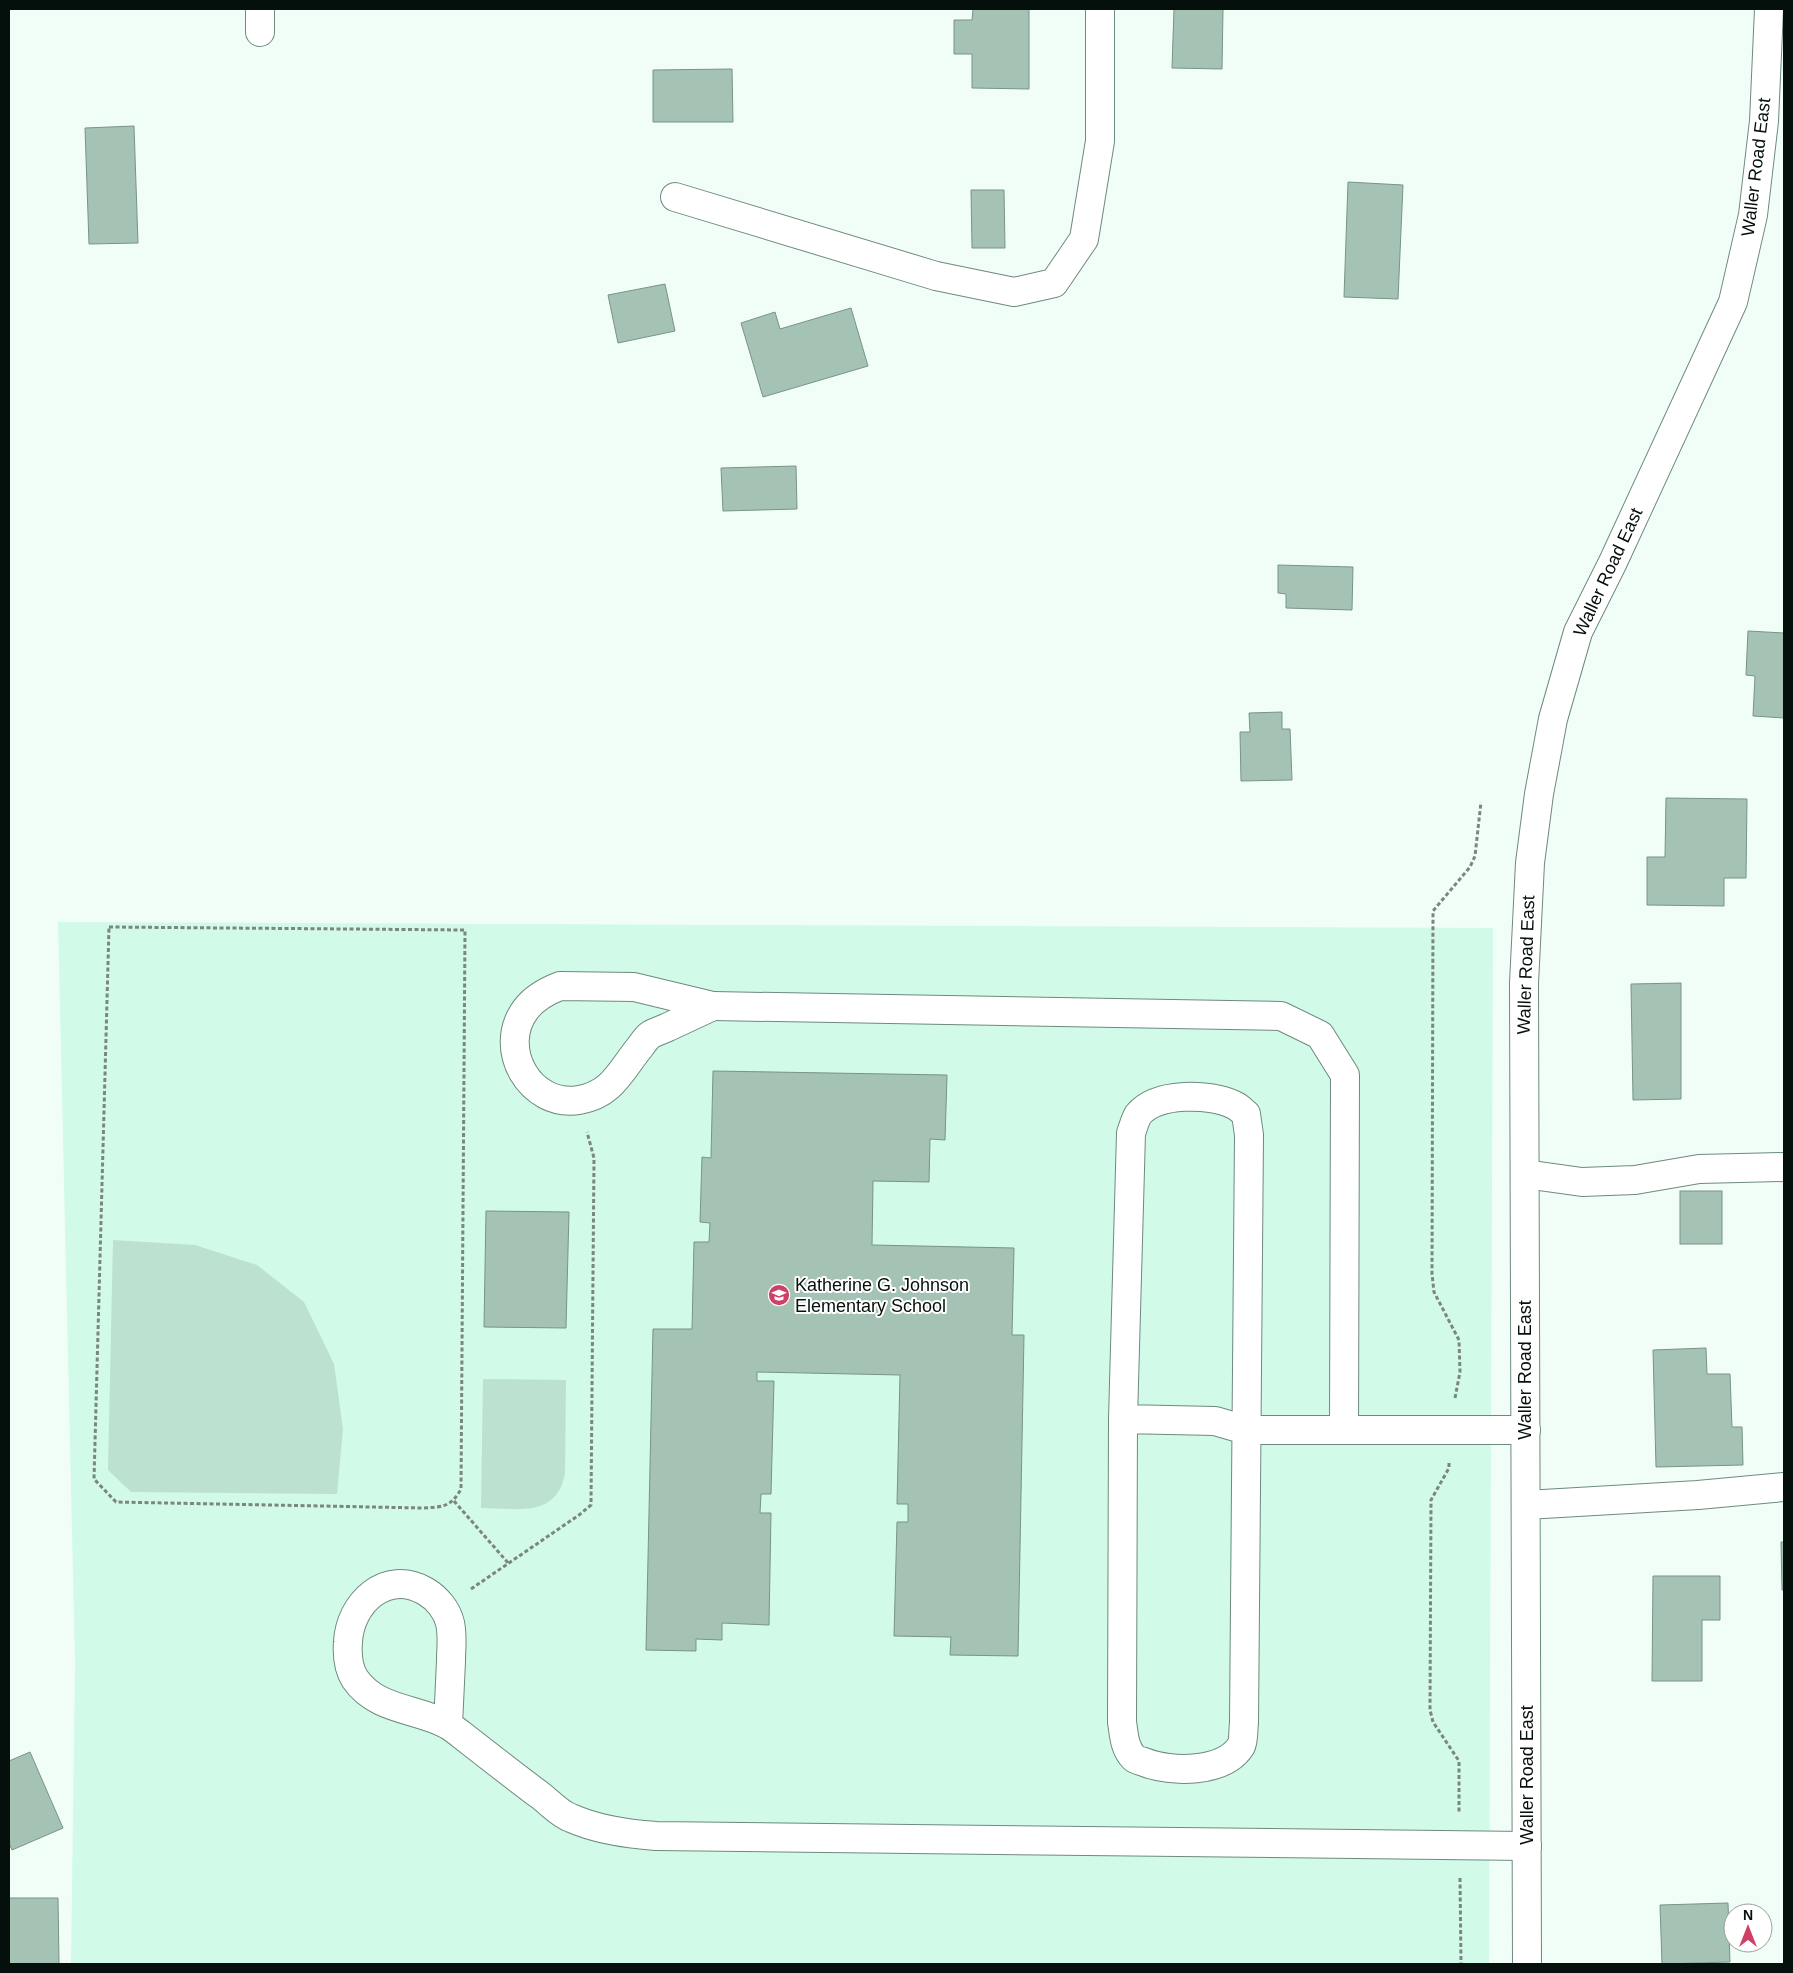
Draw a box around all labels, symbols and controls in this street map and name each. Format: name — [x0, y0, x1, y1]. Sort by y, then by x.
street label: Waller Road East — [1738, 97, 1774, 237]
street label: Waller Road East — [1569, 505, 1647, 639]
street label: Waller Road East — [1514, 895, 1538, 1035]
place label: Katherine G. Johnson Elementary School — [795, 1275, 969, 1316]
school or university icon: Katherine G. Johnson Elementary School — [767, 1283, 791, 1307]
street label: Waller Road East — [1515, 1300, 1535, 1440]
street label: Waller Road East — [1517, 1705, 1537, 1845]
north arrow — [1723, 1903, 1773, 1953]
text: N — [1743, 1907, 1753, 1923]

